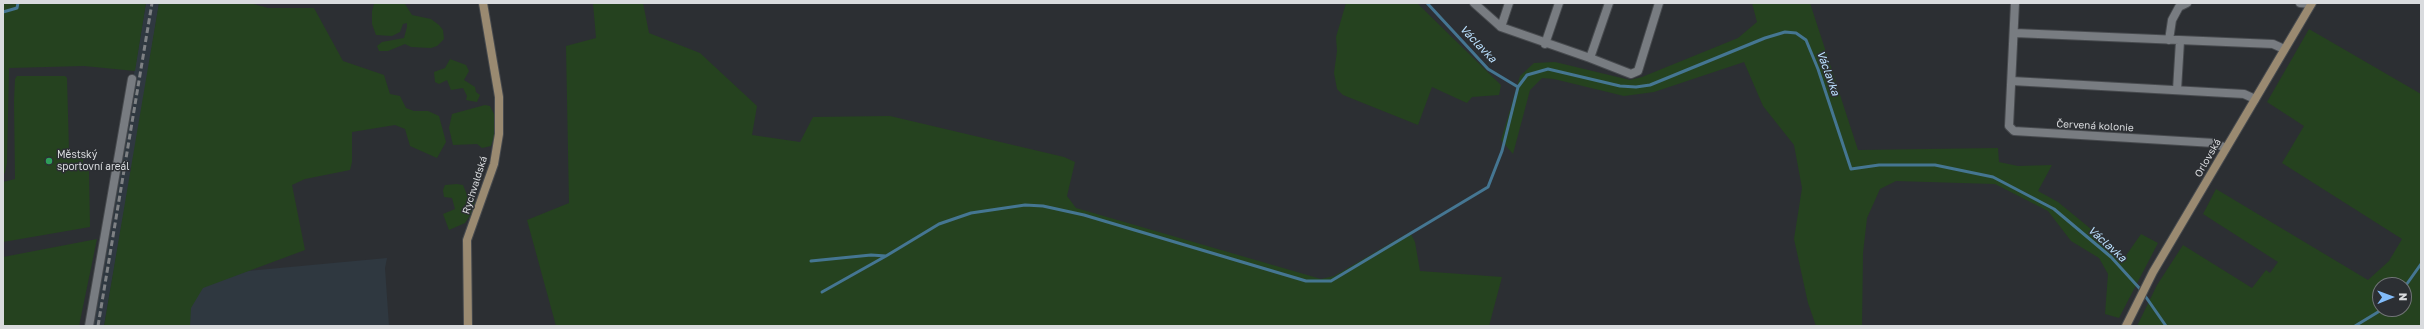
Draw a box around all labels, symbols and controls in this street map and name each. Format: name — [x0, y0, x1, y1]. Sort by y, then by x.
water label: Václavka — [1457, 23, 1499, 65]
water label: Václavka — [1814, 49, 1842, 97]
street label: Červená kolonie — [2056, 118, 2134, 134]
street label: Orlovská — [2192, 137, 2224, 179]
place label: Městský sportovní areál — [57, 149, 129, 172]
street label: Rychvaldská — [460, 154, 490, 216]
marker: Městský sportovní areál — [44, 156, 54, 166]
water label: Václavka — [2085, 223, 2129, 265]
north arrow — [2372, 277, 2412, 317]
text: N — [2397, 292, 2410, 301]

